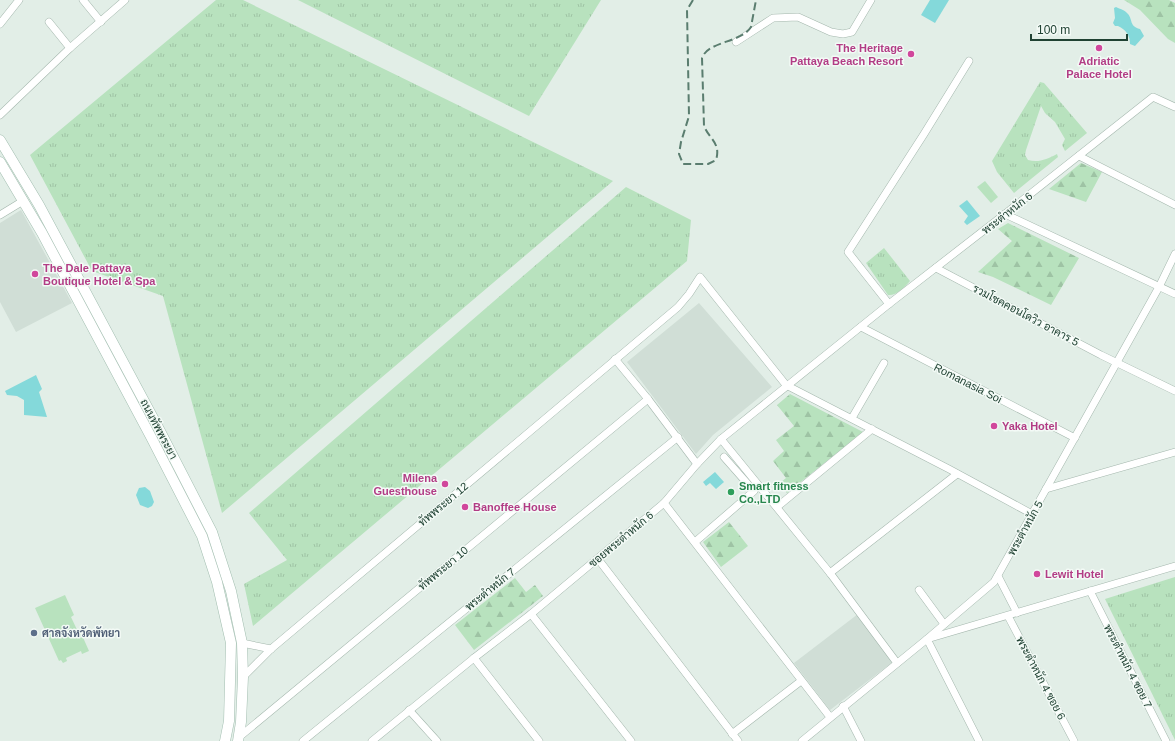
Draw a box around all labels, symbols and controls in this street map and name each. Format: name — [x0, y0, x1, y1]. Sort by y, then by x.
scale bar — [1031, 16, 1127, 42]
text: 100 m — [1037, 23, 1070, 37]
place label: The Heritage Pattaya Beach Resort — [790, 42, 903, 67]
marker: Adriatic Palace Hotel — [1094, 43, 1104, 53]
marker: The Heritage Pattaya Beach Resort — [906, 49, 916, 59]
place label: Adriatic Palace Hotel — [1066, 55, 1132, 80]
street label: พระตำหนัก 6 — [979, 189, 1035, 236]
place label: The Dale Pattaya Boutique Hotel & Spa — [43, 262, 156, 287]
marker: The Dale Pattaya Boutique Hotel & Spa — [30, 269, 40, 279]
street label: รวมโชคคอนโดวิว อาคาร 5 — [971, 280, 1082, 348]
street label: Romanasia Soi — [932, 361, 1004, 405]
street label: ถนนทัพพระยา — [138, 396, 181, 461]
place label: Yaka Hotel — [1002, 420, 1058, 432]
marker: Yaka Hotel — [989, 421, 999, 431]
place label: Milena Guesthouse — [373, 472, 438, 497]
street label: ทัพพระยา 12 — [415, 479, 470, 528]
marker: Milena Guesthouse — [440, 479, 450, 489]
place label: Smart fitness Co.,LTD — [739, 480, 809, 505]
marker: Smart fitness Co.,LTD — [726, 487, 736, 497]
street label: พระตำหนัก 5 — [1004, 498, 1045, 557]
place label: Banoffee House — [473, 501, 557, 513]
marker: Banoffee House — [460, 502, 470, 512]
street label: ซอยพระตำหนัก 6 — [586, 508, 656, 569]
street label: ทัพพระยา 10 — [415, 543, 470, 592]
street label: พระตำหนัก 7 — [462, 564, 517, 613]
place label: Lewit Hotel — [1045, 568, 1104, 580]
marker: Lewit Hotel — [1032, 569, 1042, 579]
street label: พระตำหนัก 4 ซอย 7 — [1102, 622, 1155, 710]
place label: ศาลจังหวัดพัทยา — [42, 626, 120, 639]
marker: ศาลจังหวัดพัทยา — [29, 628, 39, 638]
street label: พระตำหนัก 4 ซอย 6 — [1014, 634, 1069, 722]

